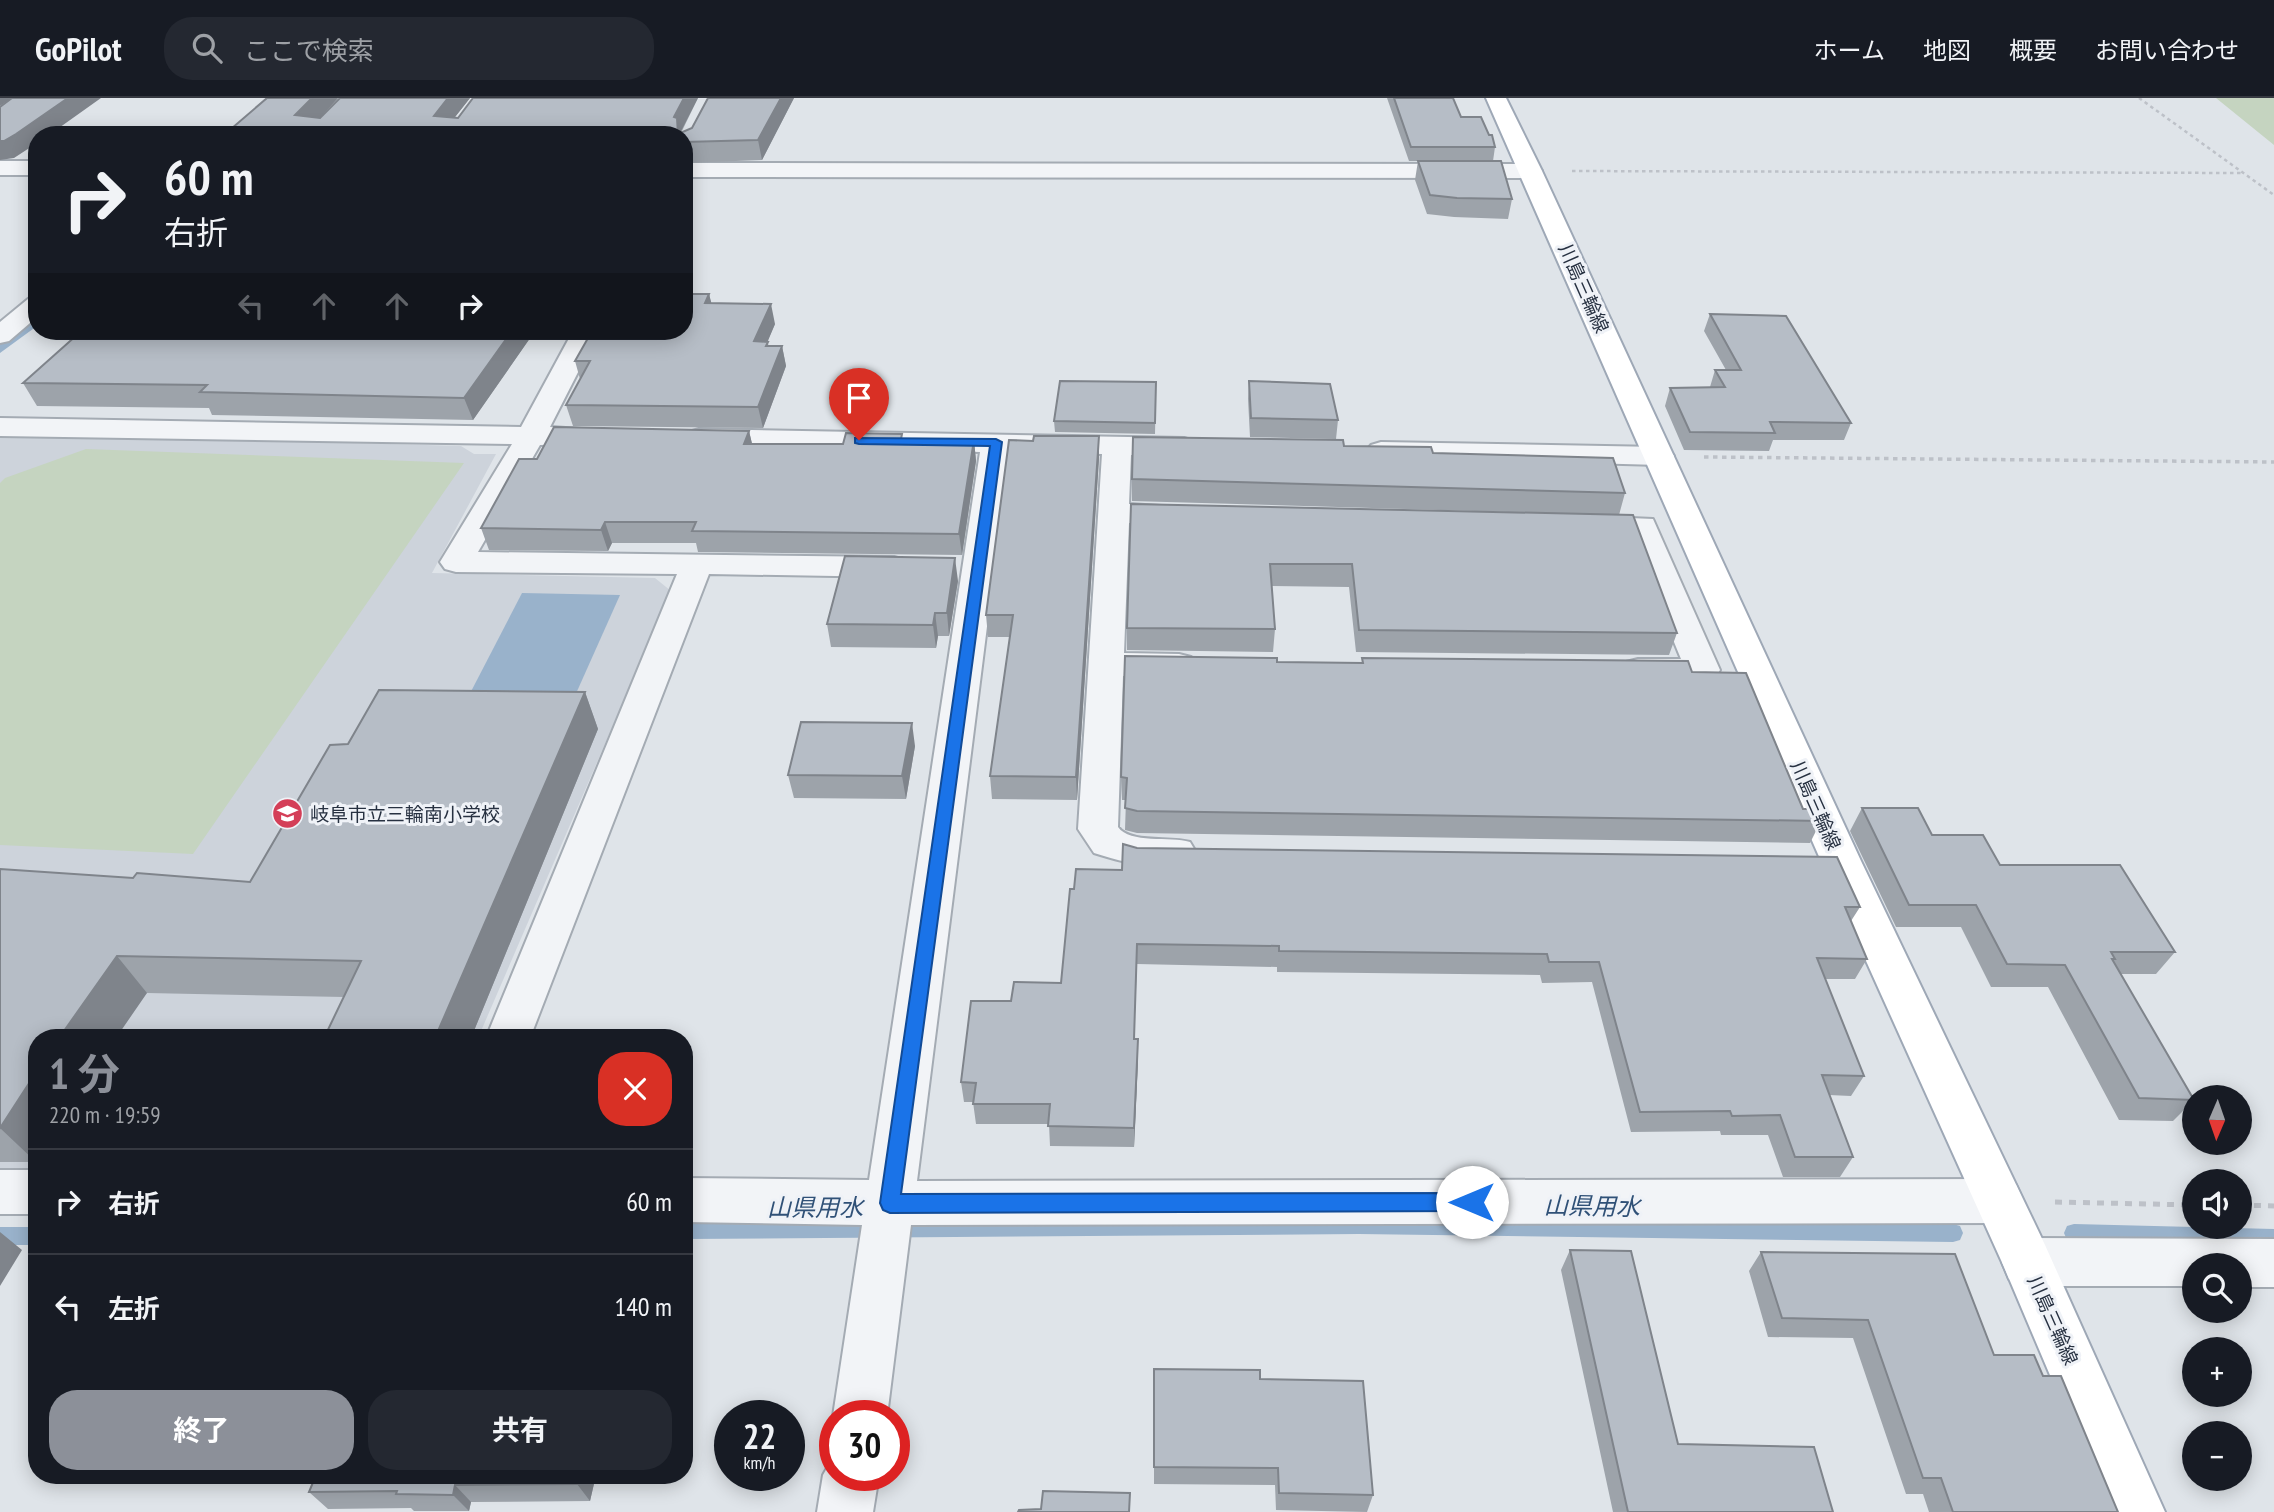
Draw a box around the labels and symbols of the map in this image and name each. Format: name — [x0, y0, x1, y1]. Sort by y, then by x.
street label: 川島三輪線 — [1554, 240, 1614, 336]
pin — [829, 368, 889, 440]
street label: 川島三輪線 — [1786, 757, 1846, 853]
school or university icon: 岐阜市立三輪南小学校 — [270, 797, 304, 831]
place label: 岐阜市立三輪南小学校 — [310, 802, 500, 826]
north arrow — [2182, 1085, 2252, 1155]
position arrow — [1435, 1165, 1509, 1239]
water label: 山県用水 — [1544, 1190, 1643, 1222]
water label: 山県用水 — [767, 1192, 866, 1223]
street label: 川島三輪線 — [2023, 1272, 2083, 1368]
speed limit sign: 30 — [819, 1400, 910, 1491]

